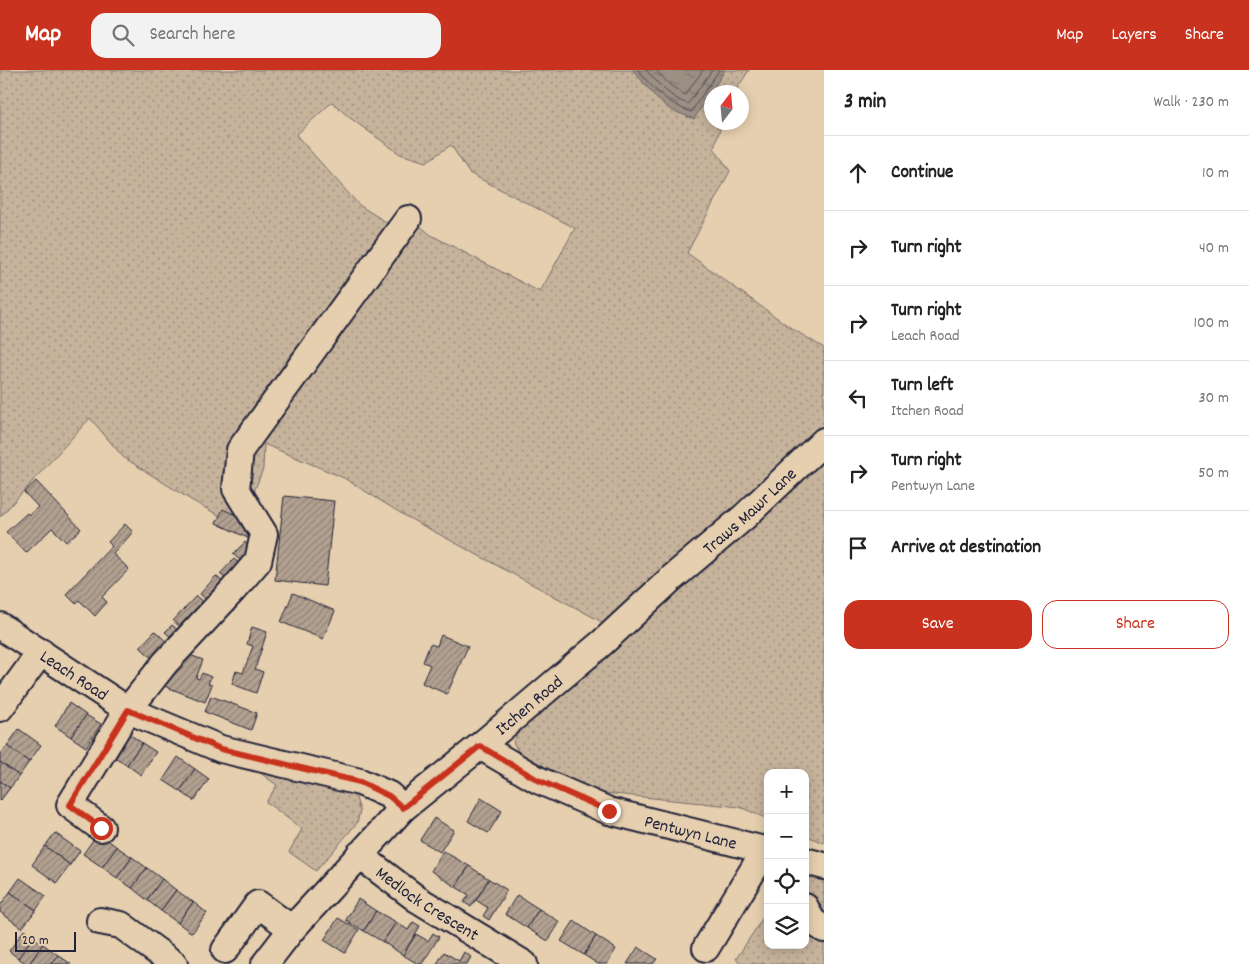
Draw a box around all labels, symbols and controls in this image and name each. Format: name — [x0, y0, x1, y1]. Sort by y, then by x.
search box — [91, 13, 441, 58]
text: Map — [25, 18, 61, 52]
icon: search — [109, 21, 137, 49]
text: Search here — [149, 22, 235, 49]
text: Map — [1056, 23, 1083, 48]
text: Layers — [1111, 23, 1157, 48]
text: Share — [1185, 23, 1224, 48]
north arrow — [704, 85, 749, 130]
text: 3 min — [844, 88, 886, 118]
text: Walk · 230 m — [1153, 91, 1229, 114]
icon: ahead — [844, 159, 872, 187]
text: Continue — [891, 160, 953, 187]
text: 10 m — [1202, 162, 1229, 185]
icon: right — [844, 234, 872, 262]
text: Turn right — [891, 235, 962, 262]
text: 40 m — [1199, 237, 1229, 260]
text: Turn right — [891, 298, 962, 325]
icon: right — [844, 309, 872, 337]
text: 100 m — [1193, 312, 1229, 335]
text: Leach Road — [891, 325, 959, 348]
text: Turn left — [891, 373, 954, 400]
icon: left — [844, 384, 872, 412]
text: 30 m — [1199, 387, 1229, 410]
text: Itchen Road — [891, 400, 964, 423]
text: Turn right — [891, 448, 962, 475]
icon: right — [844, 459, 872, 487]
text: 50 m — [1198, 462, 1229, 485]
street label: Traws Mawr Lane — [698, 463, 804, 562]
text: Pentwyn Lane — [891, 475, 975, 498]
icon: arrive — [844, 534, 872, 562]
text: Arrive at destination — [891, 535, 1041, 562]
button: Save — [844, 600, 1032, 649]
button: Share — [1042, 600, 1229, 649]
street label: Leach Road — [34, 645, 112, 709]
street label: Itchen Road — [491, 671, 570, 743]
map controls — [764, 769, 809, 949]
button: + — [764, 769, 809, 814]
route end — [598, 800, 621, 823]
street label: Pentwyn Lane — [641, 810, 739, 858]
button: − — [764, 814, 809, 859]
route start — [90, 817, 113, 840]
button: locate — [764, 859, 809, 904]
street label: Medlock Crescent — [369, 862, 483, 949]
button: layers — [764, 904, 809, 949]
scale bar — [15, 929, 76, 952]
text: 20 m — [22, 931, 49, 951]

